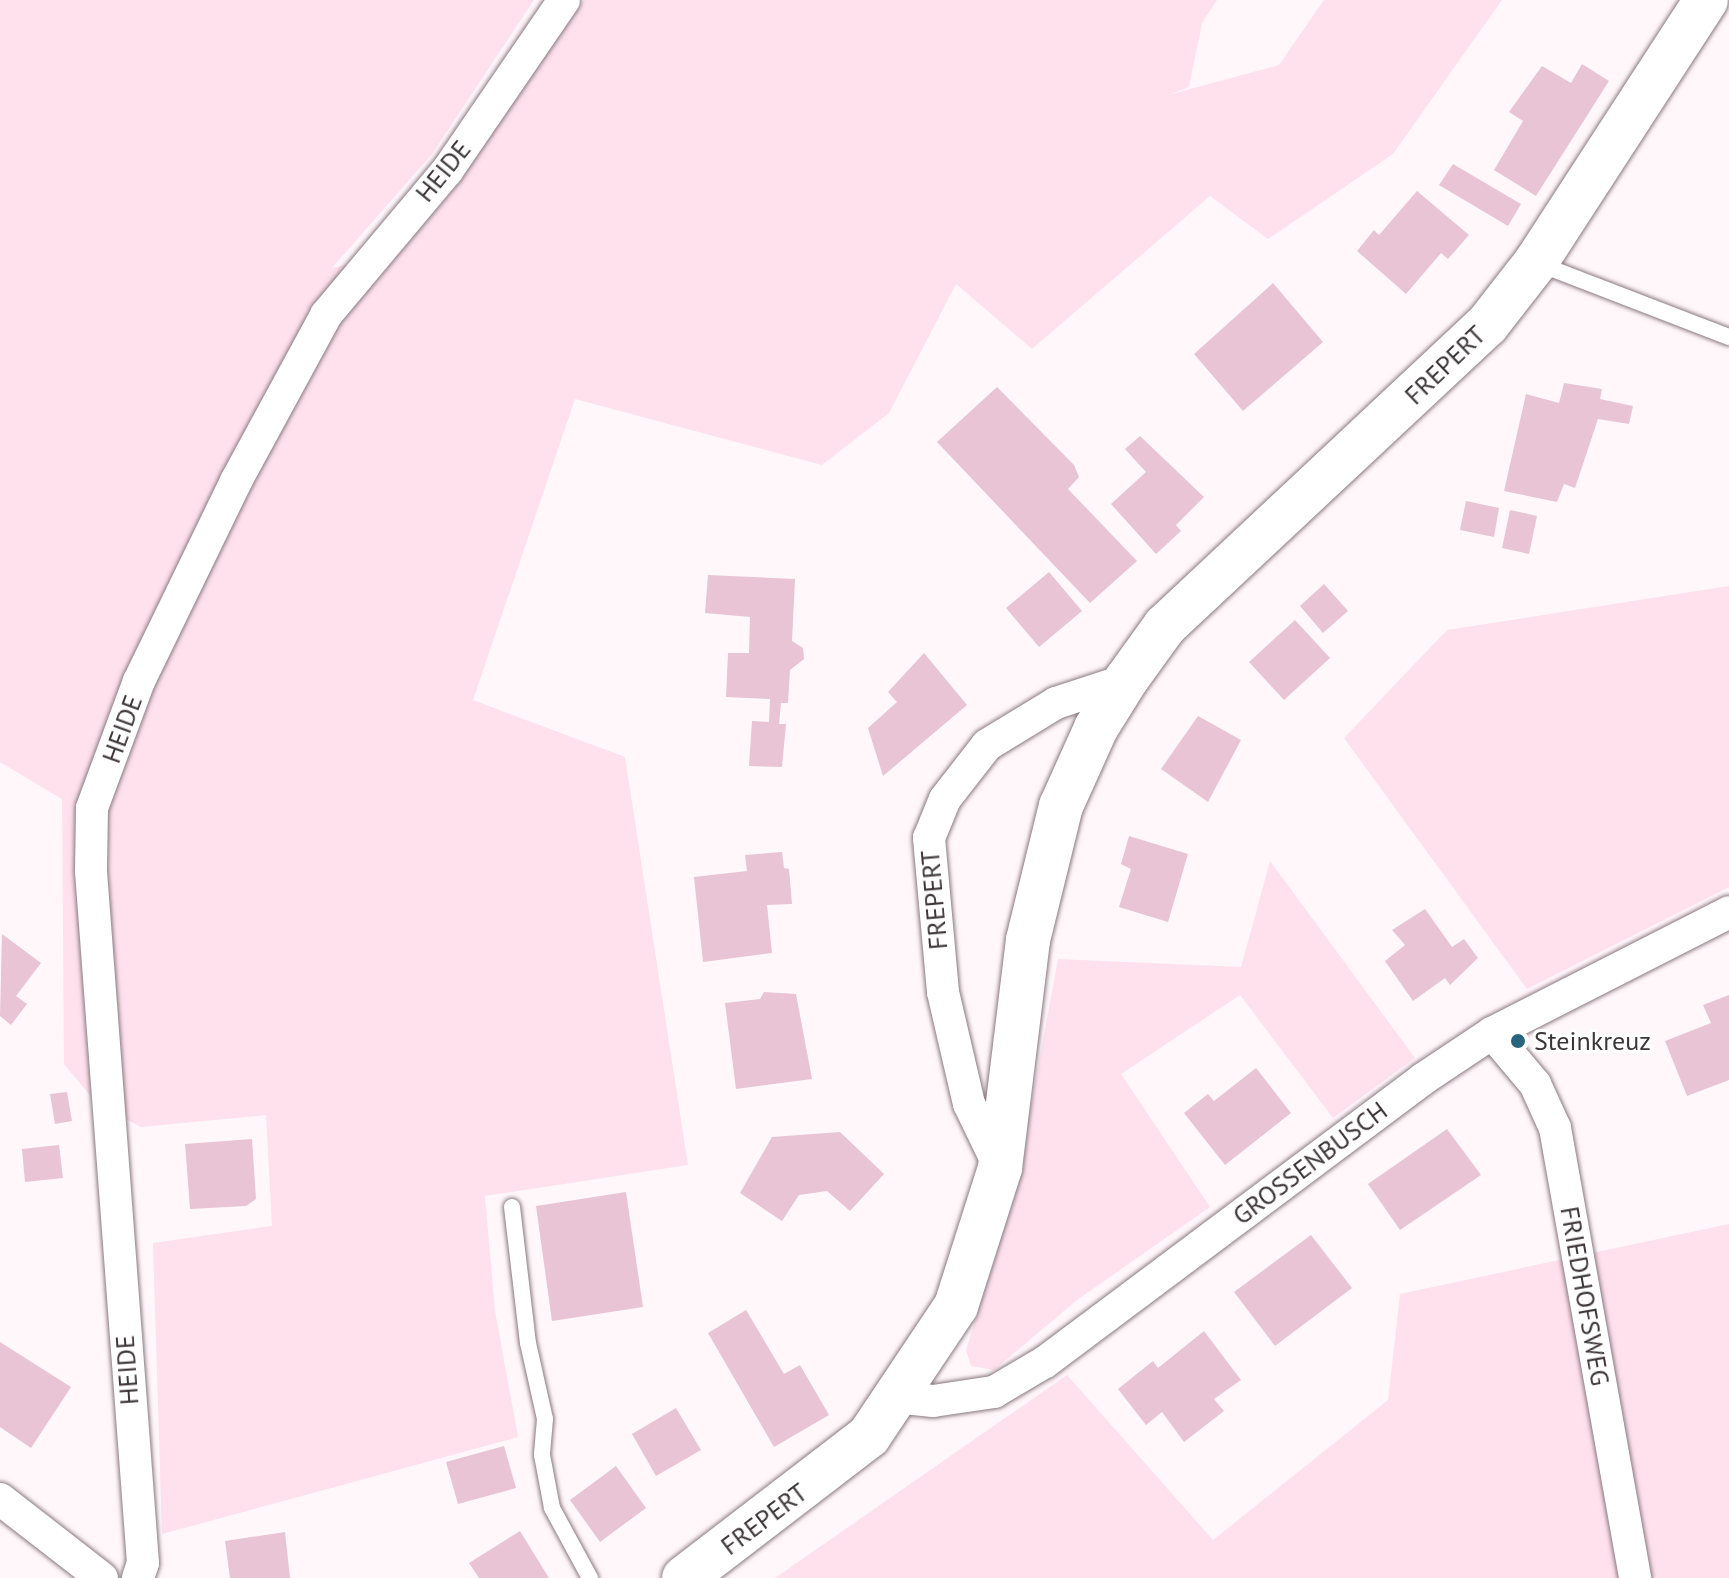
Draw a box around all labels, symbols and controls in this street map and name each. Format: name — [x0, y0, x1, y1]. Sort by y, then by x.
street label: HEIDE — [409, 134, 477, 208]
street label: FREPERT — [1398, 319, 1492, 411]
street label: HEIDE — [95, 691, 149, 767]
street label: FREPERT — [914, 849, 954, 951]
place label: Steinkreuz — [1534, 1025, 1651, 1057]
marker: Steinkreuz — [1509, 1032, 1527, 1050]
street label: GROSSENBUSCH — [1227, 1095, 1393, 1231]
street label: FRIEDHOFSWEG — [1554, 1204, 1616, 1388]
street label: HEIDE — [109, 1334, 145, 1406]
street label: FREPERT — [715, 1477, 813, 1561]

